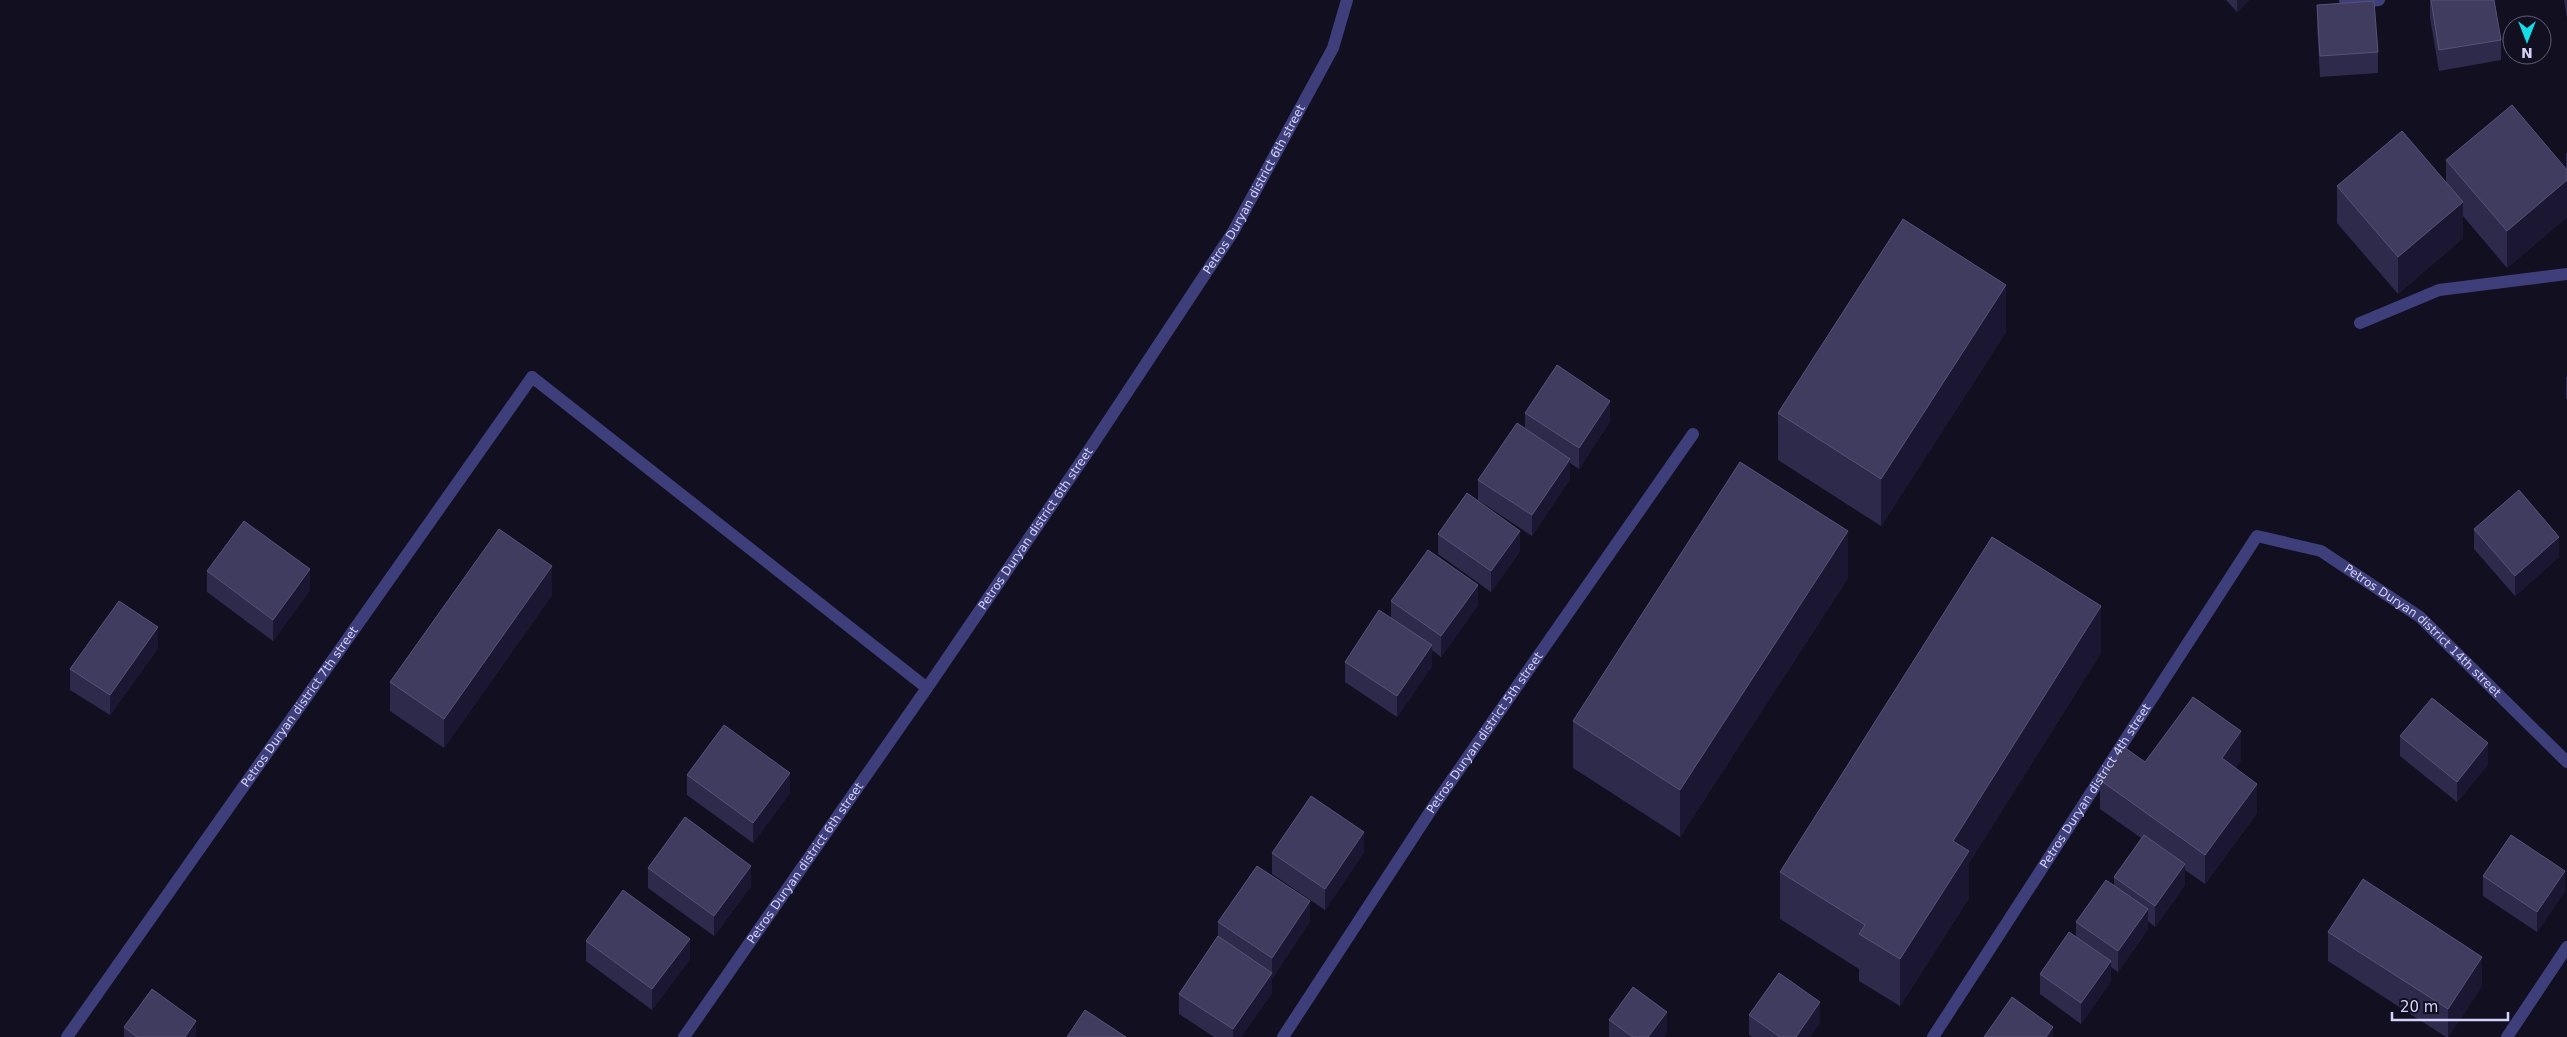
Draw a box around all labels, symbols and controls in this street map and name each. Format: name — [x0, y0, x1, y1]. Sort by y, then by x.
north arrow — [2502, 15, 2552, 65]
text: N — [2521, 45, 2533, 61]
street label: Petros Duryan district 6th street — [1200, 102, 1308, 277]
street label: Petros Duryan district 6th street — [975, 445, 1096, 612]
street label: Petros Duryan district 14th street — [2341, 561, 2504, 700]
street label: Petros Duryan district 7th street — [238, 624, 361, 790]
street label: Petros Duryan district 5th street — [1424, 649, 1546, 816]
street label: Petros Duryan district 4th street — [2037, 701, 2154, 871]
street label: Petros Duryan district 6th street — [744, 780, 866, 946]
scale bar — [2392, 990, 2508, 1022]
text: 20 m — [2400, 998, 2438, 1016]

